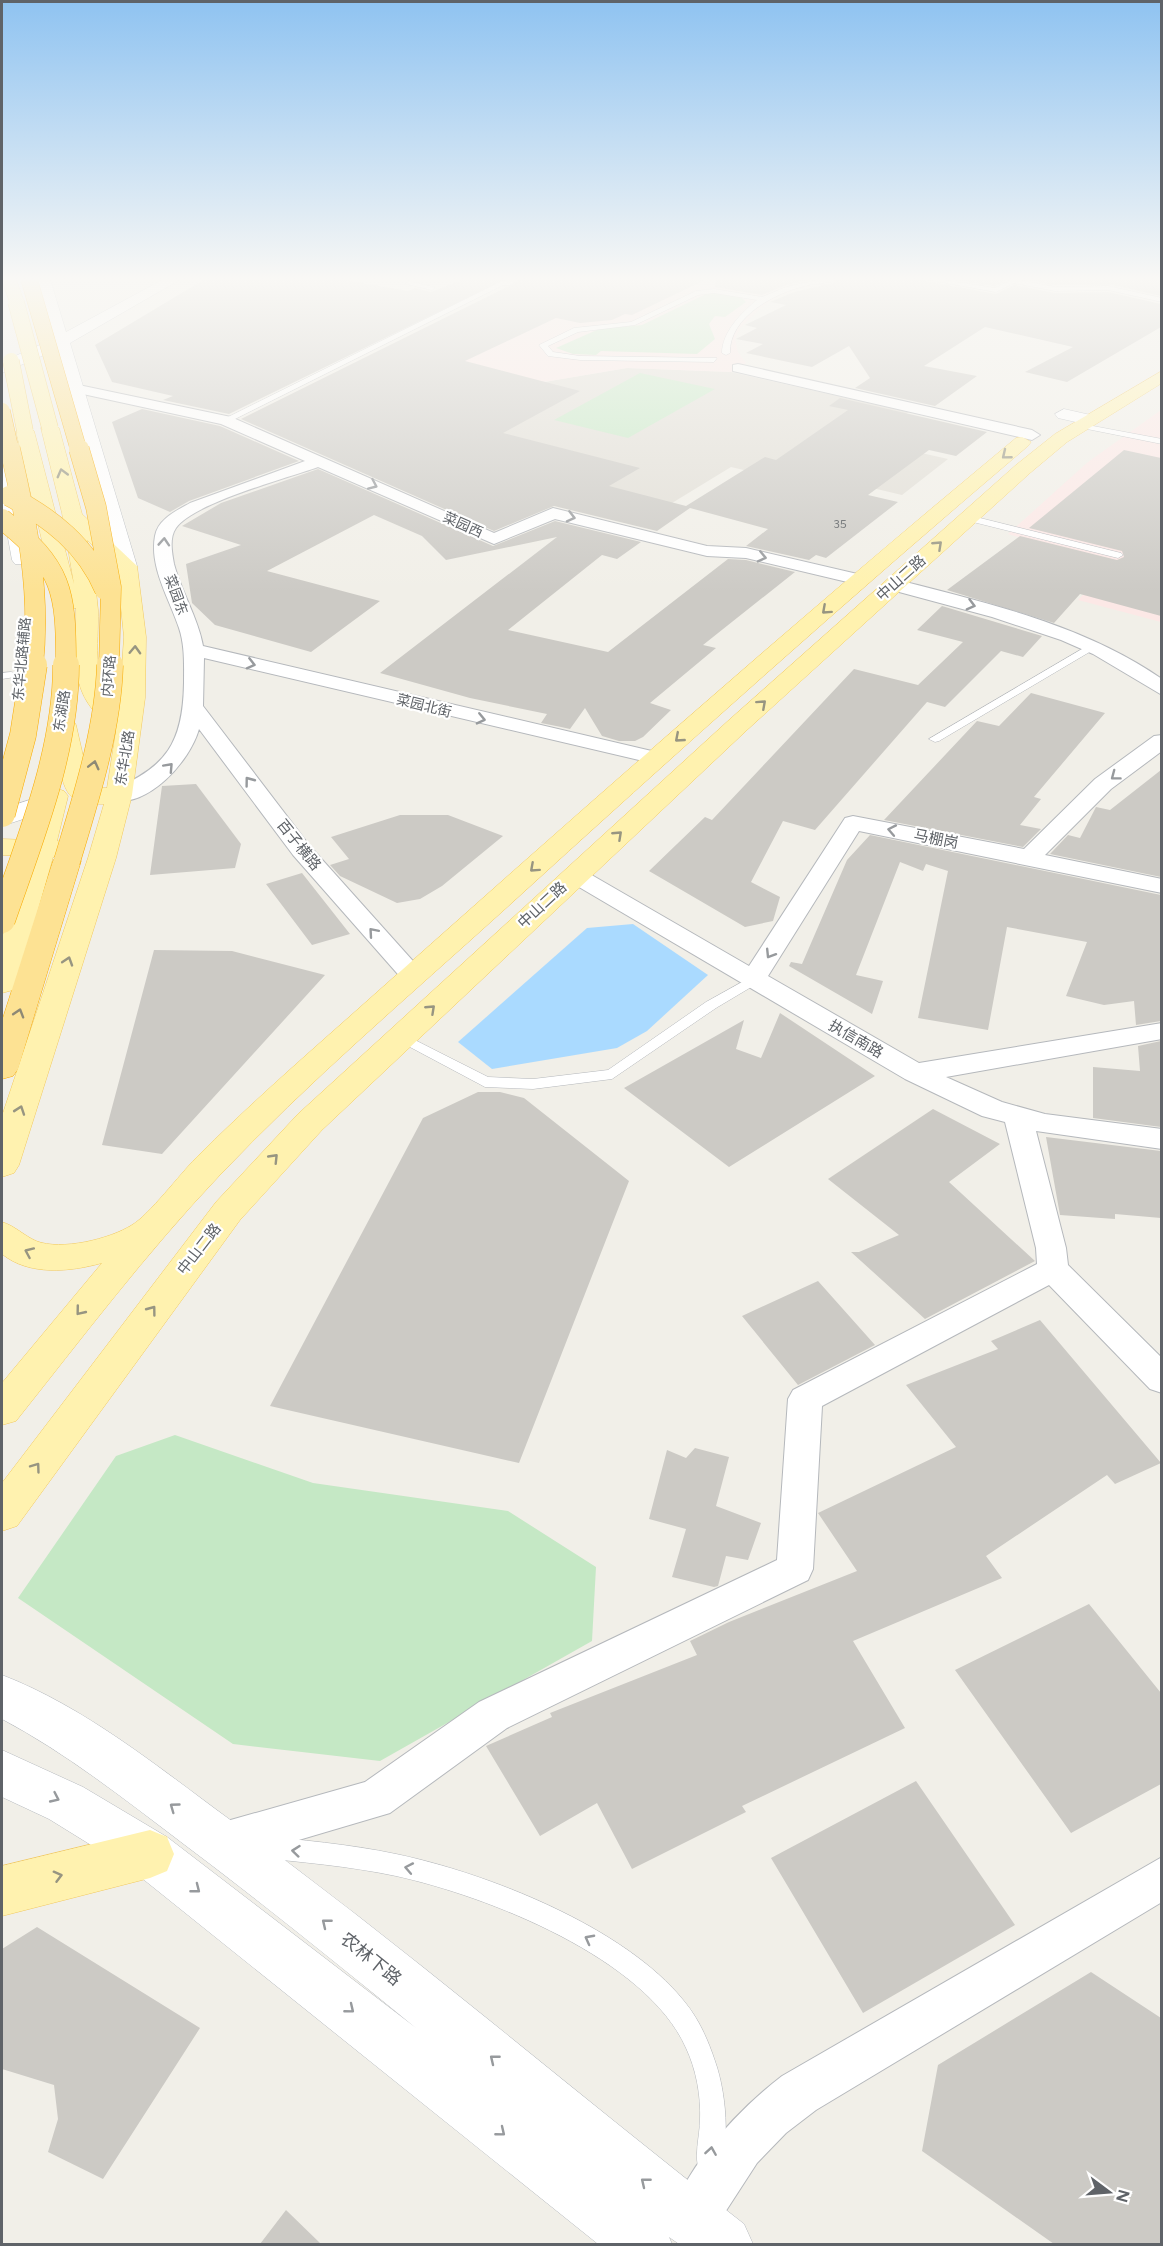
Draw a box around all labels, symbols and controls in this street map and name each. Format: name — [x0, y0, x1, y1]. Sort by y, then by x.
one-way arrow — [1001, 447, 1012, 458]
one-way arrow — [57, 468, 69, 478]
one-way arrow — [367, 478, 378, 490]
street label: 菜园西 — [440, 509, 486, 541]
one-way arrow — [566, 510, 576, 523]
house number: 35 — [833, 517, 847, 531]
one-way arrow — [157, 537, 170, 546]
one-way arrow — [931, 541, 942, 552]
one-way arrow — [756, 549, 766, 562]
street label: 中山二路 — [873, 551, 929, 605]
street label: 菜园东 — [161, 572, 191, 618]
one-way arrow — [965, 598, 975, 611]
one-way arrow — [823, 603, 833, 614]
street label: 东华北路辅路 — [10, 616, 34, 702]
one-way arrow — [128, 645, 141, 654]
street label: 内环路 — [99, 654, 119, 698]
one-way arrow — [246, 657, 256, 670]
street label: 东湖路 — [50, 689, 74, 733]
street label: 菜园北街 — [395, 691, 453, 721]
one-way arrow — [755, 700, 766, 711]
one-way arrow — [476, 712, 486, 725]
street label: 东华北路 — [112, 729, 138, 787]
one-way arrow — [675, 731, 686, 742]
one-way arrow — [86, 760, 99, 770]
one-way arrow — [162, 763, 173, 773]
one-way arrow — [1110, 768, 1121, 779]
one-way arrow — [246, 777, 257, 788]
street label: 百子横路 — [273, 816, 325, 874]
one-way arrow — [887, 824, 897, 837]
street label: 马棚岗 — [912, 826, 960, 852]
one-way arrow — [611, 831, 622, 842]
one-way arrow — [530, 861, 541, 872]
street label: 中山二路 — [514, 878, 570, 932]
one-way arrow — [369, 928, 380, 939]
one-way arrow — [765, 948, 777, 958]
one-way arrow — [61, 956, 73, 967]
one-way arrow — [424, 1006, 435, 1017]
one-way arrow — [12, 1008, 24, 1019]
street label: 执信南路 — [826, 1016, 886, 1062]
one-way arrow — [13, 1105, 26, 1116]
one-way arrow — [267, 1155, 278, 1166]
street label: 中山二路 — [173, 1220, 225, 1278]
one-way arrow — [24, 1247, 35, 1259]
one-way arrow — [76, 1304, 87, 1315]
one-way arrow — [145, 1306, 156, 1317]
one-way arrow — [29, 1462, 40, 1473]
one-way arrow — [48, 1791, 59, 1803]
one-way arrow — [170, 1804, 181, 1815]
one-way arrow — [292, 1845, 301, 1858]
one-way arrow — [404, 1862, 414, 1875]
one-way arrow — [52, 1871, 63, 1883]
one-way arrow — [190, 1882, 201, 1893]
one-way arrow — [322, 1919, 333, 1930]
street label: 农林下路 — [336, 1928, 406, 1990]
one-way arrow — [585, 1935, 596, 1946]
one-way arrow — [343, 2002, 354, 2013]
one-way arrow — [490, 2055, 501, 2066]
one-way arrow — [495, 2125, 506, 2136]
one-way arrow — [704, 2146, 717, 2156]
north arrow — [1079, 2162, 1139, 2222]
one-way arrow — [641, 2178, 652, 2189]
text: N — [1112, 2187, 1134, 2205]

